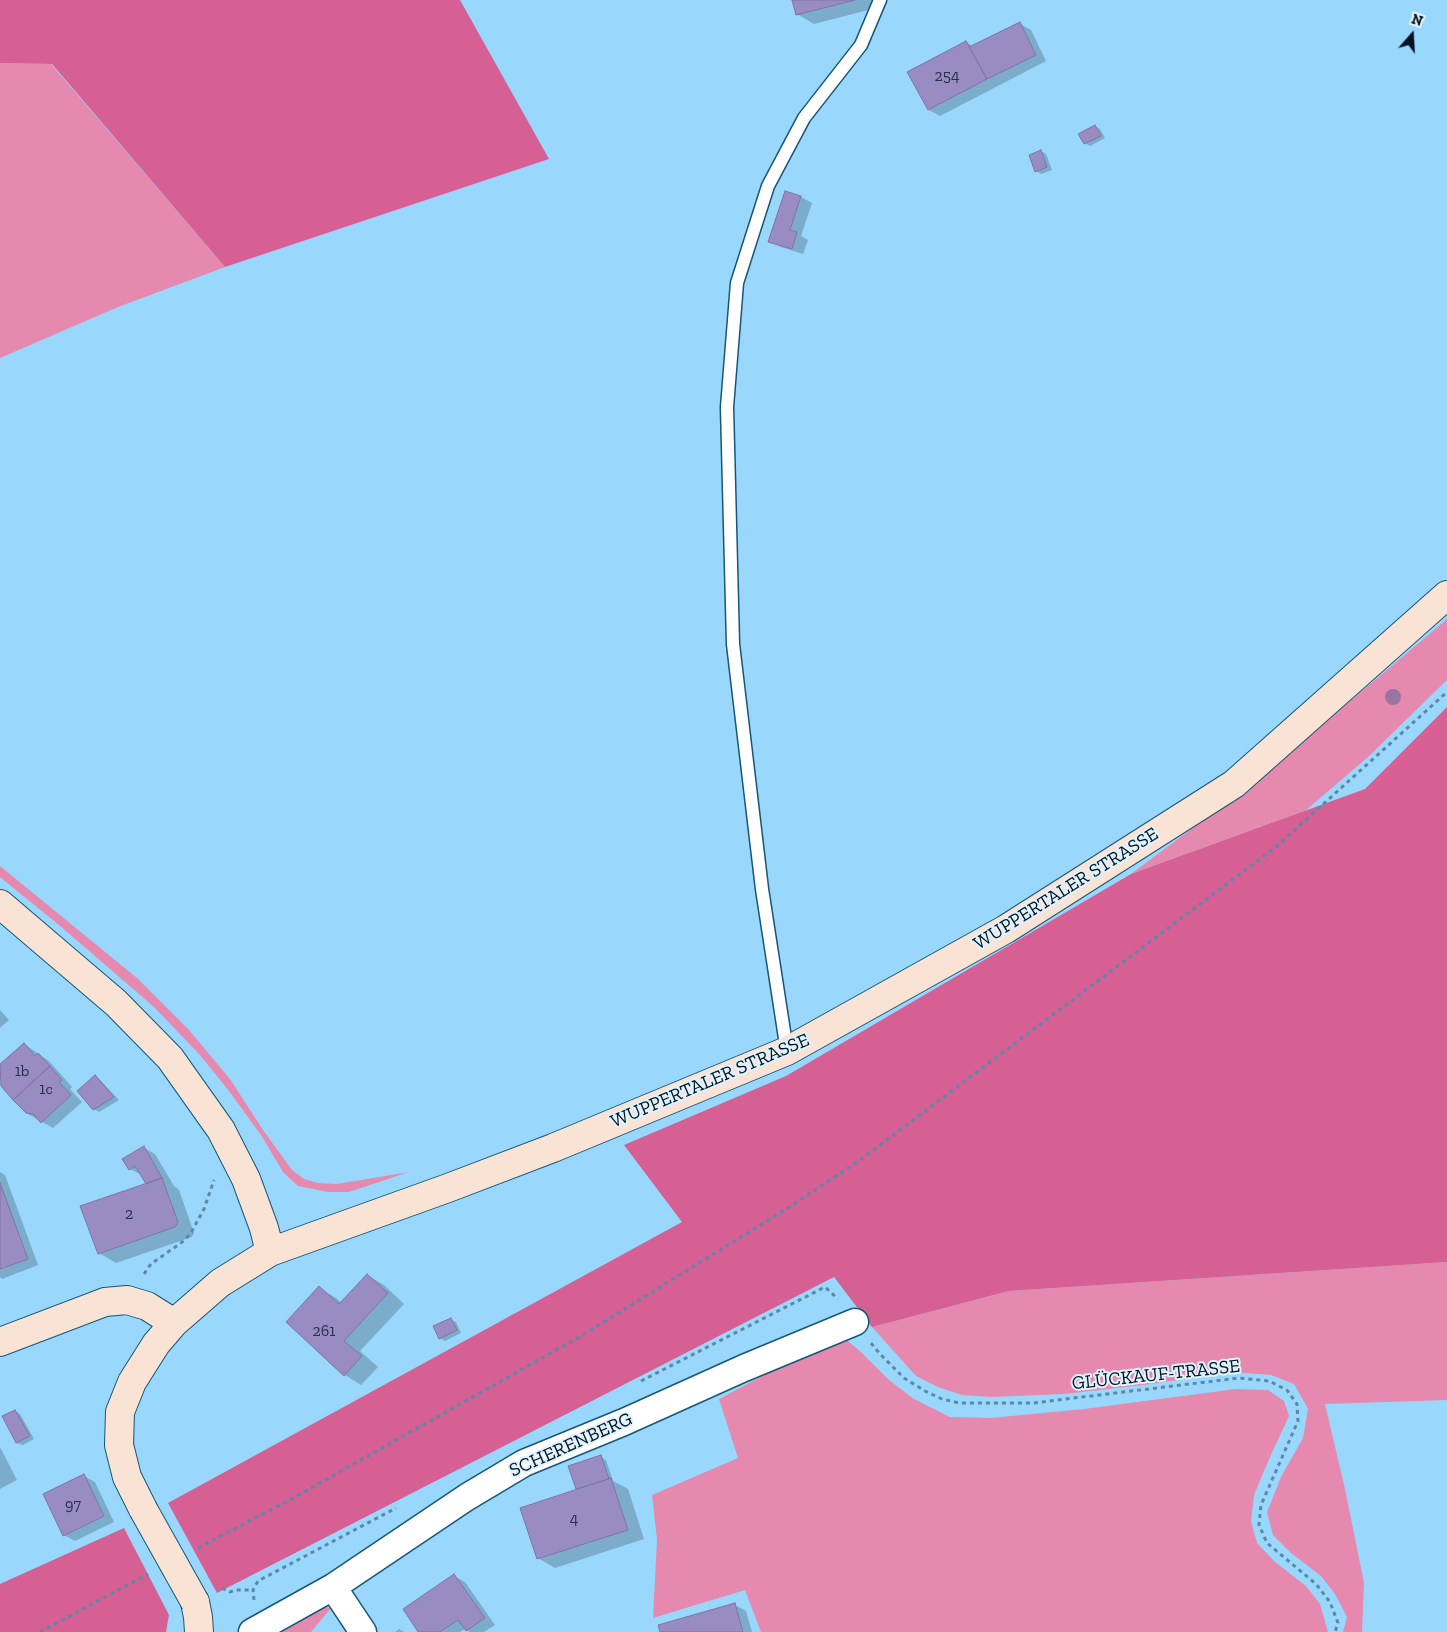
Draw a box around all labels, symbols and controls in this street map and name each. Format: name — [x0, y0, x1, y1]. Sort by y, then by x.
north arrow — [1387, 10, 1437, 60]
text: N — [1409, 11, 1425, 30]
house number: 254 — [934, 66, 960, 86]
street label: WUPPERTALER STRASSE — [969, 823, 1163, 955]
street label: WUPPERTALER STRASSE — [607, 1029, 813, 1133]
house number: 1b — [15, 1061, 29, 1081]
house number: 1c — [39, 1079, 53, 1099]
house number: 2 — [125, 1204, 133, 1224]
house number: 261 — [313, 1321, 335, 1341]
street label: GLÜCKAUF-TRASSE — [1071, 1355, 1241, 1395]
street label: SCHERENBERG — [506, 1408, 636, 1482]
house number: 97 — [65, 1495, 81, 1515]
house number: 4 — [570, 1509, 578, 1529]

